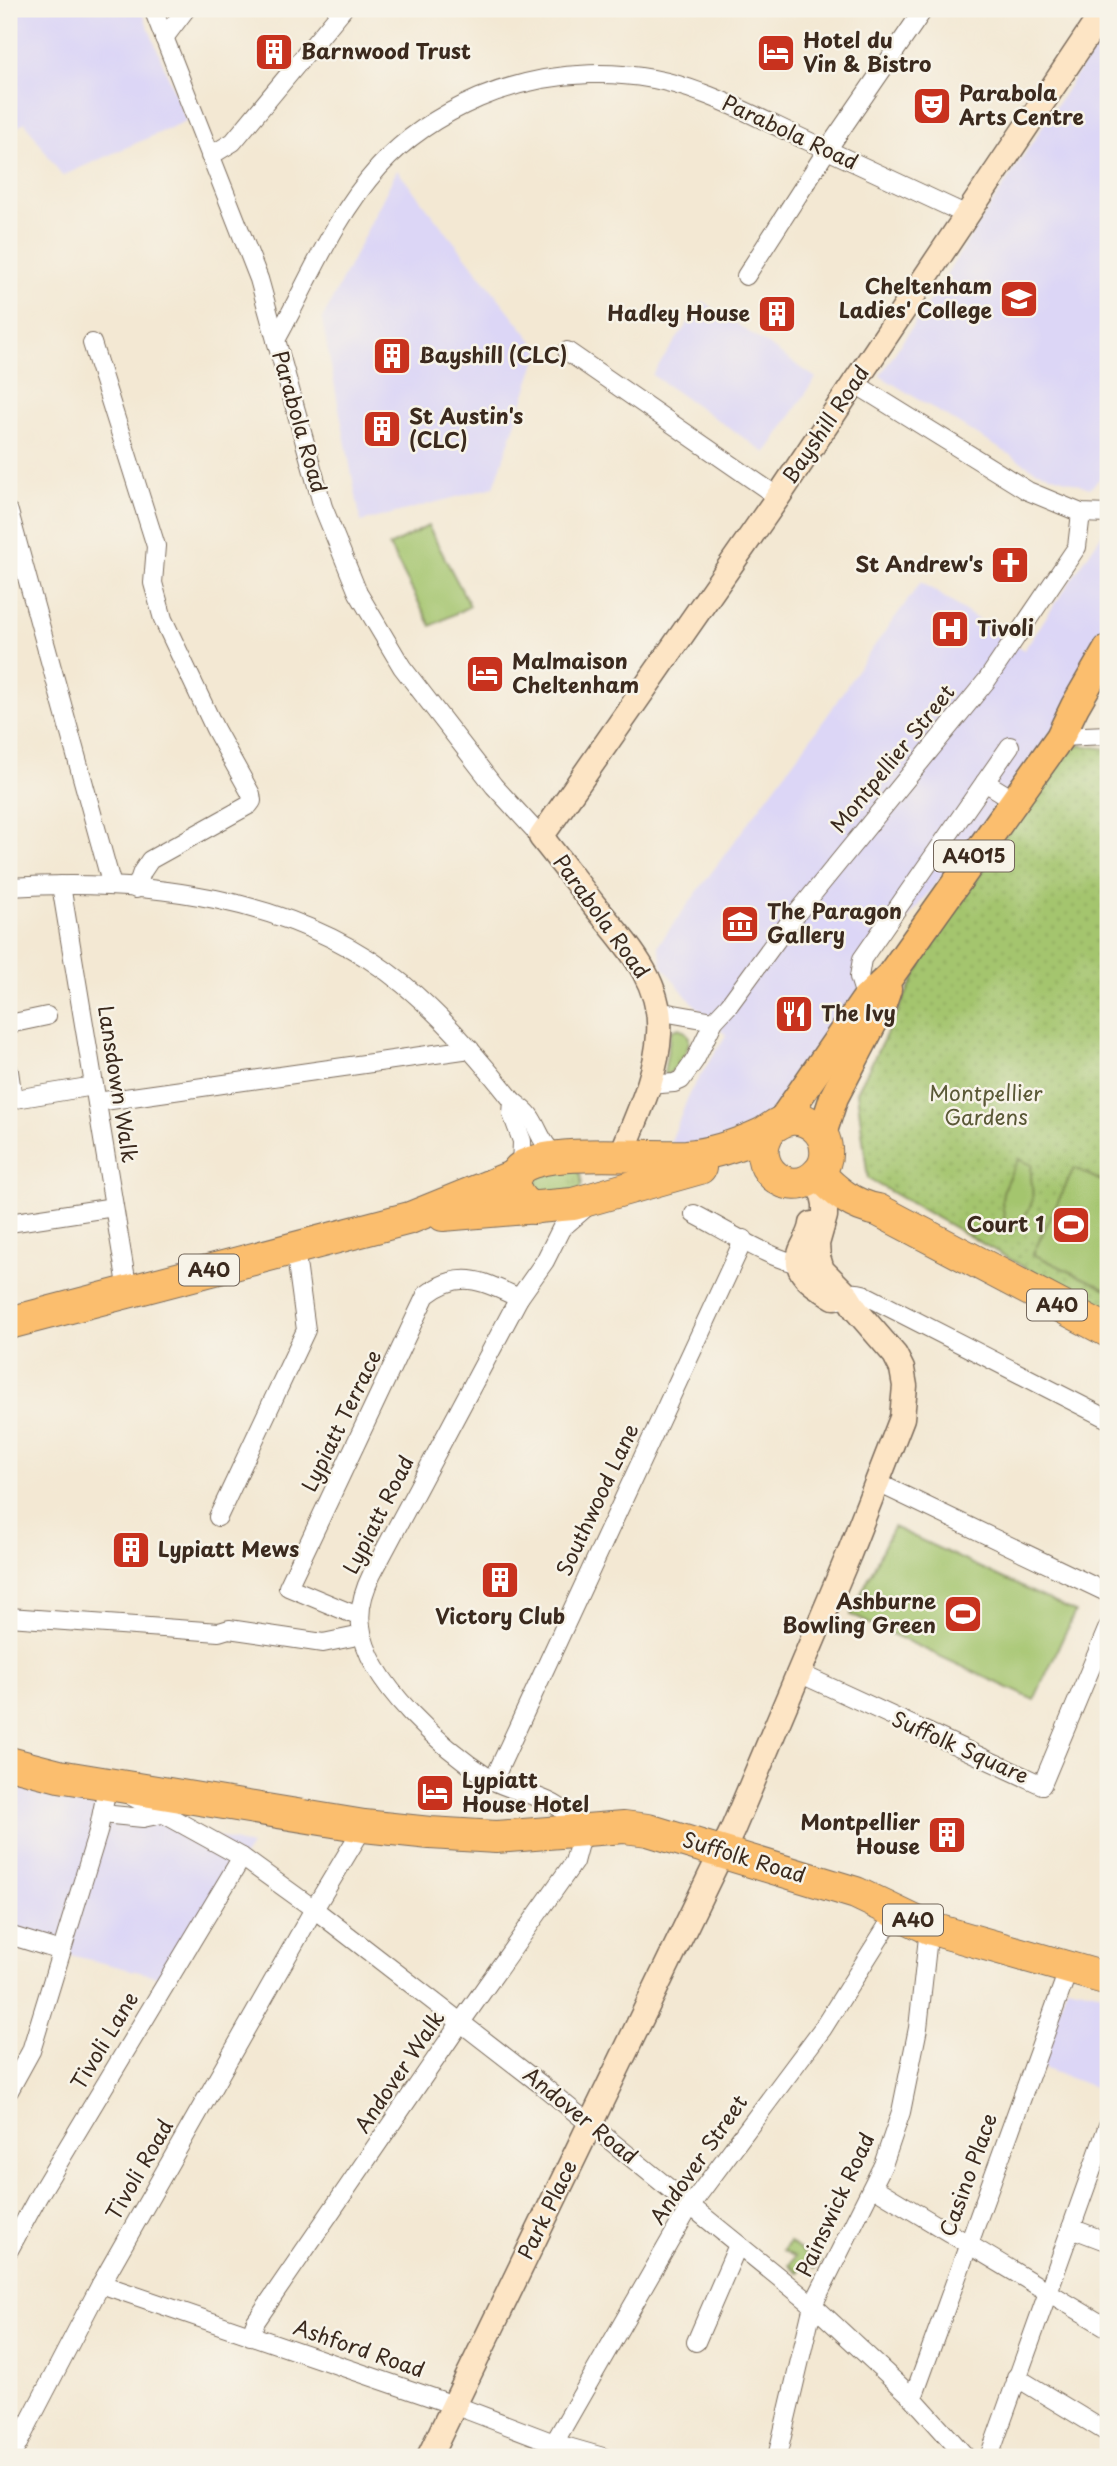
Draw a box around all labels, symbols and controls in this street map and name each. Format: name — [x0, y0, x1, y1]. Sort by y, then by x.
place label: Hotel du Vin & Bistro — [803, 23, 931, 79]
building icon: Barnwood Trust — [253, 31, 295, 73]
hotel icon: Hotel du Vin & Bistro — [755, 32, 797, 74]
place label: Barnwood Trust — [301, 34, 471, 66]
place label: Parabola Arts Centre — [958, 76, 1084, 132]
theatre icon: Parabola Arts Centre — [911, 85, 953, 127]
street label: Parabola Road — [718, 86, 864, 177]
place label: Cheltenham Ladies' College — [839, 269, 992, 325]
school or university icon: Cheltenham Ladies' College — [998, 278, 1040, 320]
building icon: Hadley House — [756, 293, 798, 335]
place label: Hadley House — [607, 296, 750, 328]
building icon: Bayshill (CLC) — [371, 335, 413, 377]
place label: Bayshill (CLC) — [419, 338, 567, 370]
street label: Parabola Road — [265, 347, 337, 496]
street label: Bayshill Road — [773, 358, 876, 490]
place label: St Austin's (CLC) — [409, 399, 523, 455]
building icon: St Austin's (CLC) — [361, 408, 403, 450]
church icon: St Andrew's — [989, 544, 1031, 586]
place label: St Andrew's — [855, 547, 983, 579]
hospital icon: Tivoli — [929, 608, 971, 650]
place label: Tivoli — [977, 611, 1034, 643]
place label: Malmaison Cheltenham — [512, 644, 639, 700]
hotel icon: Malmaison Cheltenham — [464, 653, 506, 695]
street label: Montpellier Street — [821, 677, 961, 839]
road number: A4015 — [934, 841, 1014, 872]
street label: Parabola Road — [547, 847, 659, 985]
place label: The Paragon Gallery — [767, 894, 902, 950]
museum icon: The Paragon Gallery — [719, 903, 761, 945]
restaurant icon: The Ivy — [773, 993, 815, 1035]
place label: The Ivy — [821, 996, 896, 1028]
street label: Lansdown Walk — [91, 1003, 147, 1165]
park label: Montpellier Gardens — [929, 1076, 1043, 1132]
sports icon: Court 1 — [1050, 1204, 1092, 1246]
place label: Court 1 — [967, 1207, 1044, 1239]
road number: A40 — [179, 1254, 239, 1286]
road number: A40 — [1027, 1289, 1087, 1320]
street label: Lypiatt Terrace — [292, 1344, 388, 1497]
street label: Southwood Lane — [547, 1418, 646, 1581]
street label: Lypiatt Road — [334, 1449, 421, 1579]
building icon: Lypiatt Mews — [110, 1529, 152, 1571]
place label: Lypiatt Mews — [158, 1532, 299, 1564]
building icon: Victory Club — [479, 1559, 521, 1601]
place label: Ashburne Bowling Green — [782, 1584, 936, 1640]
sports icon: Ashburne Bowling Green — [942, 1593, 984, 1635]
place label: Victory Club — [435, 1599, 565, 1631]
street label: Suffolk Square — [887, 1702, 1034, 1791]
place label: Lypiatt House Hotel — [462, 1763, 589, 1819]
hotel icon: Lypiatt House Hotel — [414, 1772, 456, 1814]
place label: Montpellier House — [800, 1805, 920, 1861]
building icon: Montpellier House — [926, 1814, 968, 1856]
street label: Suffolk Road — [679, 1822, 810, 1890]
road number: A40 — [883, 1904, 943, 1936]
street label: Tivoli Lane — [61, 1985, 145, 2095]
street label: Andover Walk — [345, 2003, 451, 2139]
street label: Andover Road — [517, 2058, 645, 2171]
street label: Andover Street — [641, 2087, 754, 2230]
street label: Casino Place — [930, 2108, 1004, 2241]
street label: Tivoli Road — [96, 2113, 180, 2225]
street label: Painswick Road — [787, 2127, 882, 2281]
street label: Park Place — [508, 2154, 584, 2264]
street label: Ashford Road — [290, 2310, 430, 2385]

